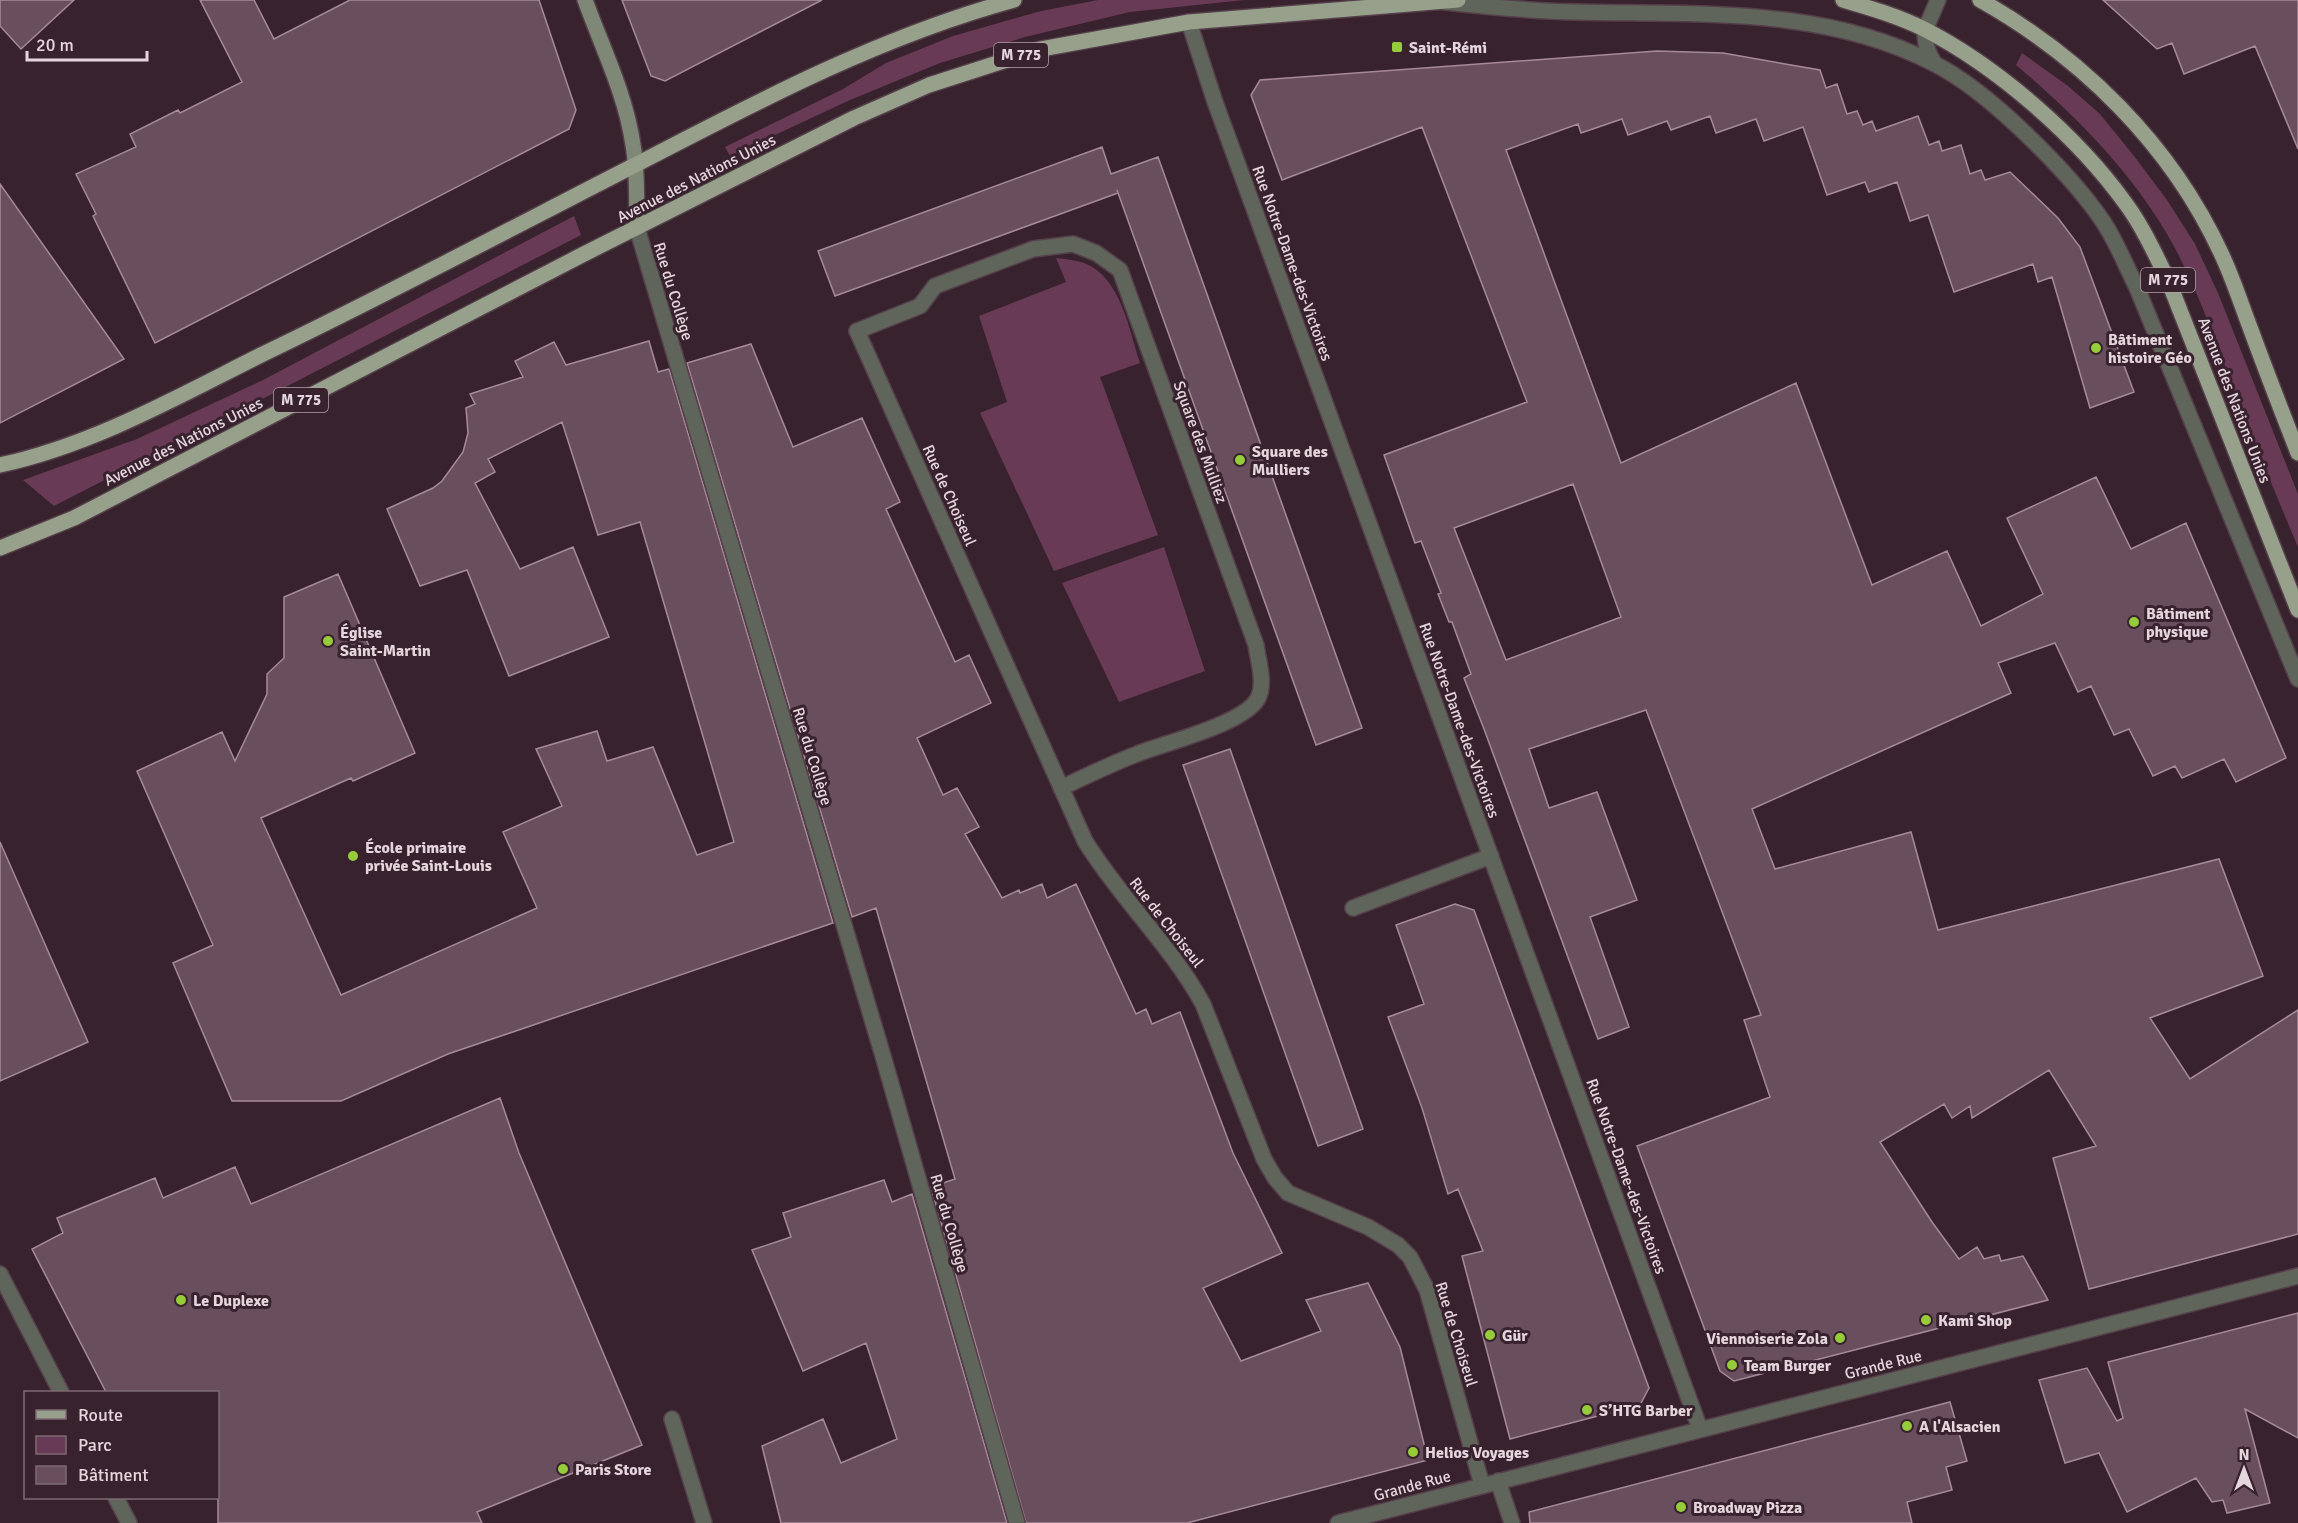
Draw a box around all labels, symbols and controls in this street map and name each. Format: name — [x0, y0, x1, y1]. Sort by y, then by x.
scale bar — [27, 24, 147, 62]
text: 20 m — [36, 34, 74, 56]
place label: Saint-Rémi — [1409, 38, 1487, 58]
marker: Saint-Rémi — [1390, 40, 1404, 54]
road number: M 775 — [994, 43, 1048, 67]
street label: Avenue des Nations Unies — [614, 130, 779, 228]
street label: Rue Notre-Dame-des-Victoires — [1247, 163, 1337, 364]
street label: Rue du Collège — [649, 240, 697, 343]
road number: M 775 — [2141, 268, 2195, 292]
street label: Avenue des Nations Unies — [2193, 315, 2275, 486]
place label: Bâtiment histoire Géo — [2108, 330, 2192, 368]
marker: Bâtiment histoire Géo — [2089, 341, 2103, 355]
street label: Square des Mulliez — [1169, 378, 1231, 506]
road number: M 775 — [274, 388, 328, 412]
street label: Avenue des Nations Unies — [101, 393, 266, 491]
street label: Rue de Choiseul — [918, 442, 981, 550]
place label: Square des Mulliers — [1252, 442, 1328, 480]
marker: Square des Mulliers — [1233, 453, 1247, 467]
place label: Bâtiment physique — [2146, 604, 2210, 642]
marker: Bâtiment physique — [2127, 615, 2141, 629]
street label: Rue Notre-Dame-des-Victoires — [1414, 620, 1504, 821]
place label: Église Saint-Martin — [340, 623, 431, 661]
marker: Église Saint-Martin — [321, 634, 335, 648]
street label: Rue du Collège — [788, 705, 836, 808]
place label: École primaire privée Saint-Louis — [365, 838, 492, 876]
marker: École primaire privée Saint-Louis — [346, 849, 360, 863]
street label: Rue de Choiseul — [1125, 874, 1208, 972]
street label: Rue Notre-Dame-des-Victoires — [1581, 1076, 1671, 1277]
street label: Rue du Collège — [925, 1172, 973, 1275]
street label: Rue de Choiseul — [1431, 1279, 1482, 1390]
place label: Le Duplexe — [193, 1291, 269, 1311]
marker: Le Duplexe — [174, 1293, 188, 1307]
place label: Kami Shop — [1938, 1311, 2012, 1331]
marker: Kami Shop — [1919, 1313, 1933, 1327]
place label: Gür — [1502, 1326, 1528, 1346]
marker: Gür — [1483, 1328, 1497, 1342]
place label: Viennoiserie Zola — [1706, 1329, 1828, 1349]
marker: Viennoiserie Zola — [1833, 1331, 1847, 1345]
street label: Grande Rue — [1843, 1346, 1924, 1384]
place label: Team Burger — [1744, 1356, 1832, 1376]
marker: Team Burger — [1725, 1358, 1739, 1372]
legend — [24, 1391, 219, 1499]
place label: S’HTG Barber — [1599, 1401, 1693, 1421]
marker: S’HTG Barber — [1580, 1403, 1594, 1417]
text: Route — [78, 1404, 123, 1426]
place label: A l'Alsacien — [1919, 1417, 2001, 1437]
marker: A l'Alsacien — [1900, 1419, 1914, 1433]
text: Parc — [78, 1434, 112, 1456]
north arrow — [2214, 1439, 2274, 1499]
place label: Helios Voyages — [1425, 1443, 1529, 1463]
marker: Helios Voyages — [1406, 1445, 1420, 1459]
text: N — [2238, 1445, 2250, 1465]
place label: Paris Store — [575, 1460, 652, 1480]
marker: Paris Store — [556, 1462, 570, 1476]
text: Bâtiment — [78, 1464, 149, 1486]
street label: Grande Rue — [1372, 1466, 1453, 1506]
place label: Broadway Pizza — [1693, 1498, 1802, 1518]
marker: Broadway Pizza — [1674, 1500, 1688, 1514]

